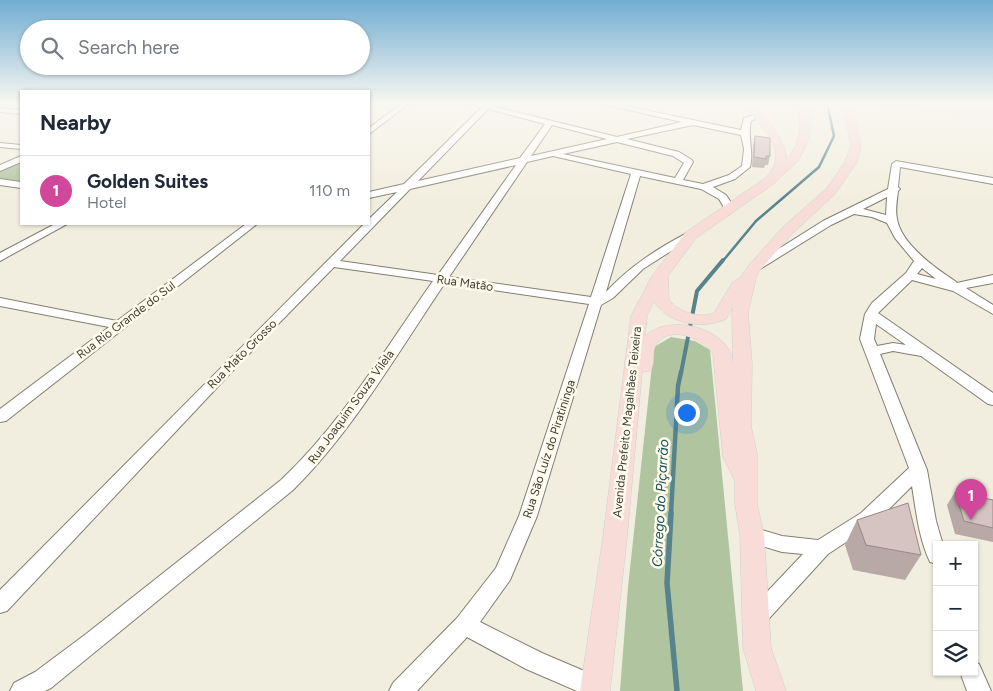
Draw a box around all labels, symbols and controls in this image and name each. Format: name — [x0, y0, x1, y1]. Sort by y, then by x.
search box — [20, 20, 370, 75]
icon: search — [38, 34, 66, 62]
text: Search here — [78, 36, 180, 59]
text: Nearby — [40, 110, 111, 135]
text: Golden Suites — [87, 170, 208, 193]
text: 1 — [53, 181, 59, 200]
text: 110 m — [309, 181, 350, 200]
text: Hotel — [87, 193, 127, 212]
street label: Rua Matão — [436, 272, 494, 294]
street label: Rua Rio Grande do Sul — [74, 278, 178, 362]
street label: Rua Mato Grosso — [204, 316, 280, 392]
street label: Avenida Prefeito Magalhães Teixeira — [610, 326, 644, 518]
street label: Rua Joaquim Souza Vilela — [305, 347, 397, 467]
street label: Rua São Luíz do Piratininga — [520, 378, 578, 520]
your location — [674, 400, 700, 426]
water label: Córrego do Piçarrão — [649, 439, 672, 567]
pin: 1 — [955, 479, 987, 520]
map controls — [933, 541, 978, 676]
button: + — [933, 541, 978, 586]
button: − — [933, 586, 978, 631]
button: layers — [933, 631, 978, 676]

